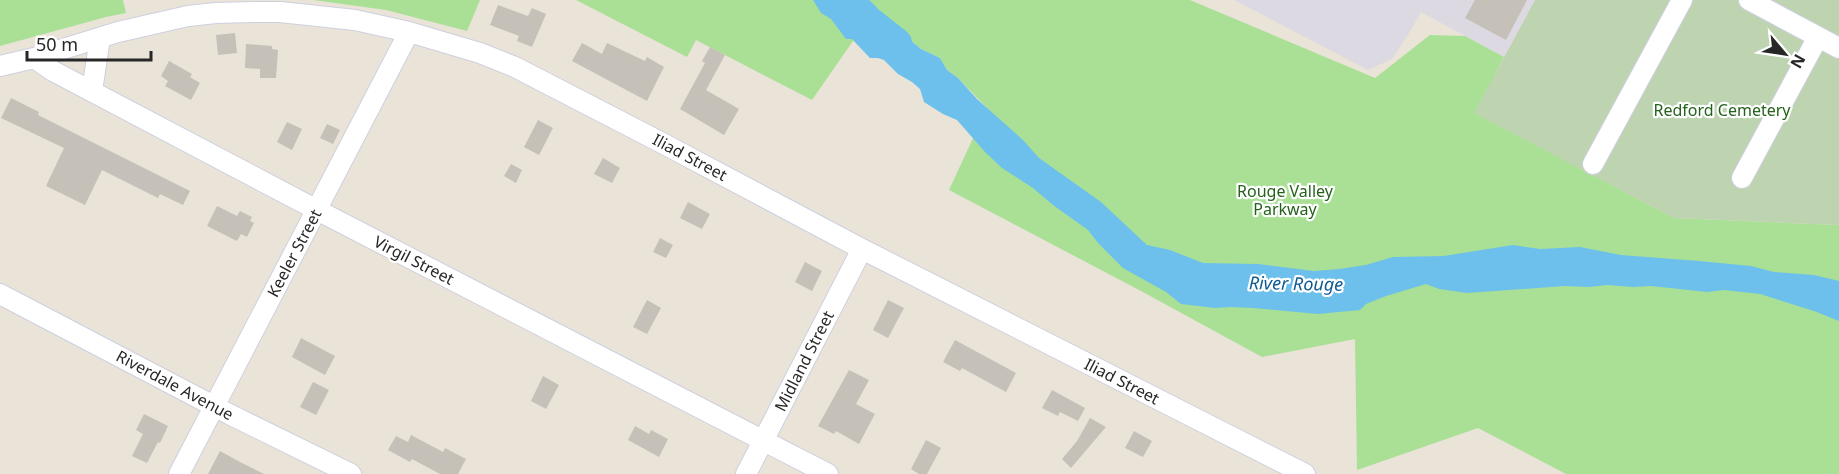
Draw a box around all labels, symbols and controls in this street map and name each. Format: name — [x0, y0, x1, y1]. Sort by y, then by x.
scale bar — [27, 24, 152, 62]
north arrow — [1755, 24, 1815, 84]
text: 50 m — [36, 32, 78, 56]
text: N — [1785, 50, 1811, 72]
park label: Redford Cemetery — [1654, 99, 1791, 121]
street label: Iliad Street — [649, 128, 731, 186]
park label: Rouge Valley Parkway — [1237, 180, 1334, 220]
street label: Keeler Street — [262, 205, 326, 301]
street label: Virgil Street — [370, 230, 458, 290]
water label: River Rouge — [1249, 270, 1343, 296]
street label: Midland Street — [769, 307, 839, 415]
street label: Riverdale Avenue — [113, 345, 237, 425]
street label: Iliad Street — [1081, 353, 1163, 409]

